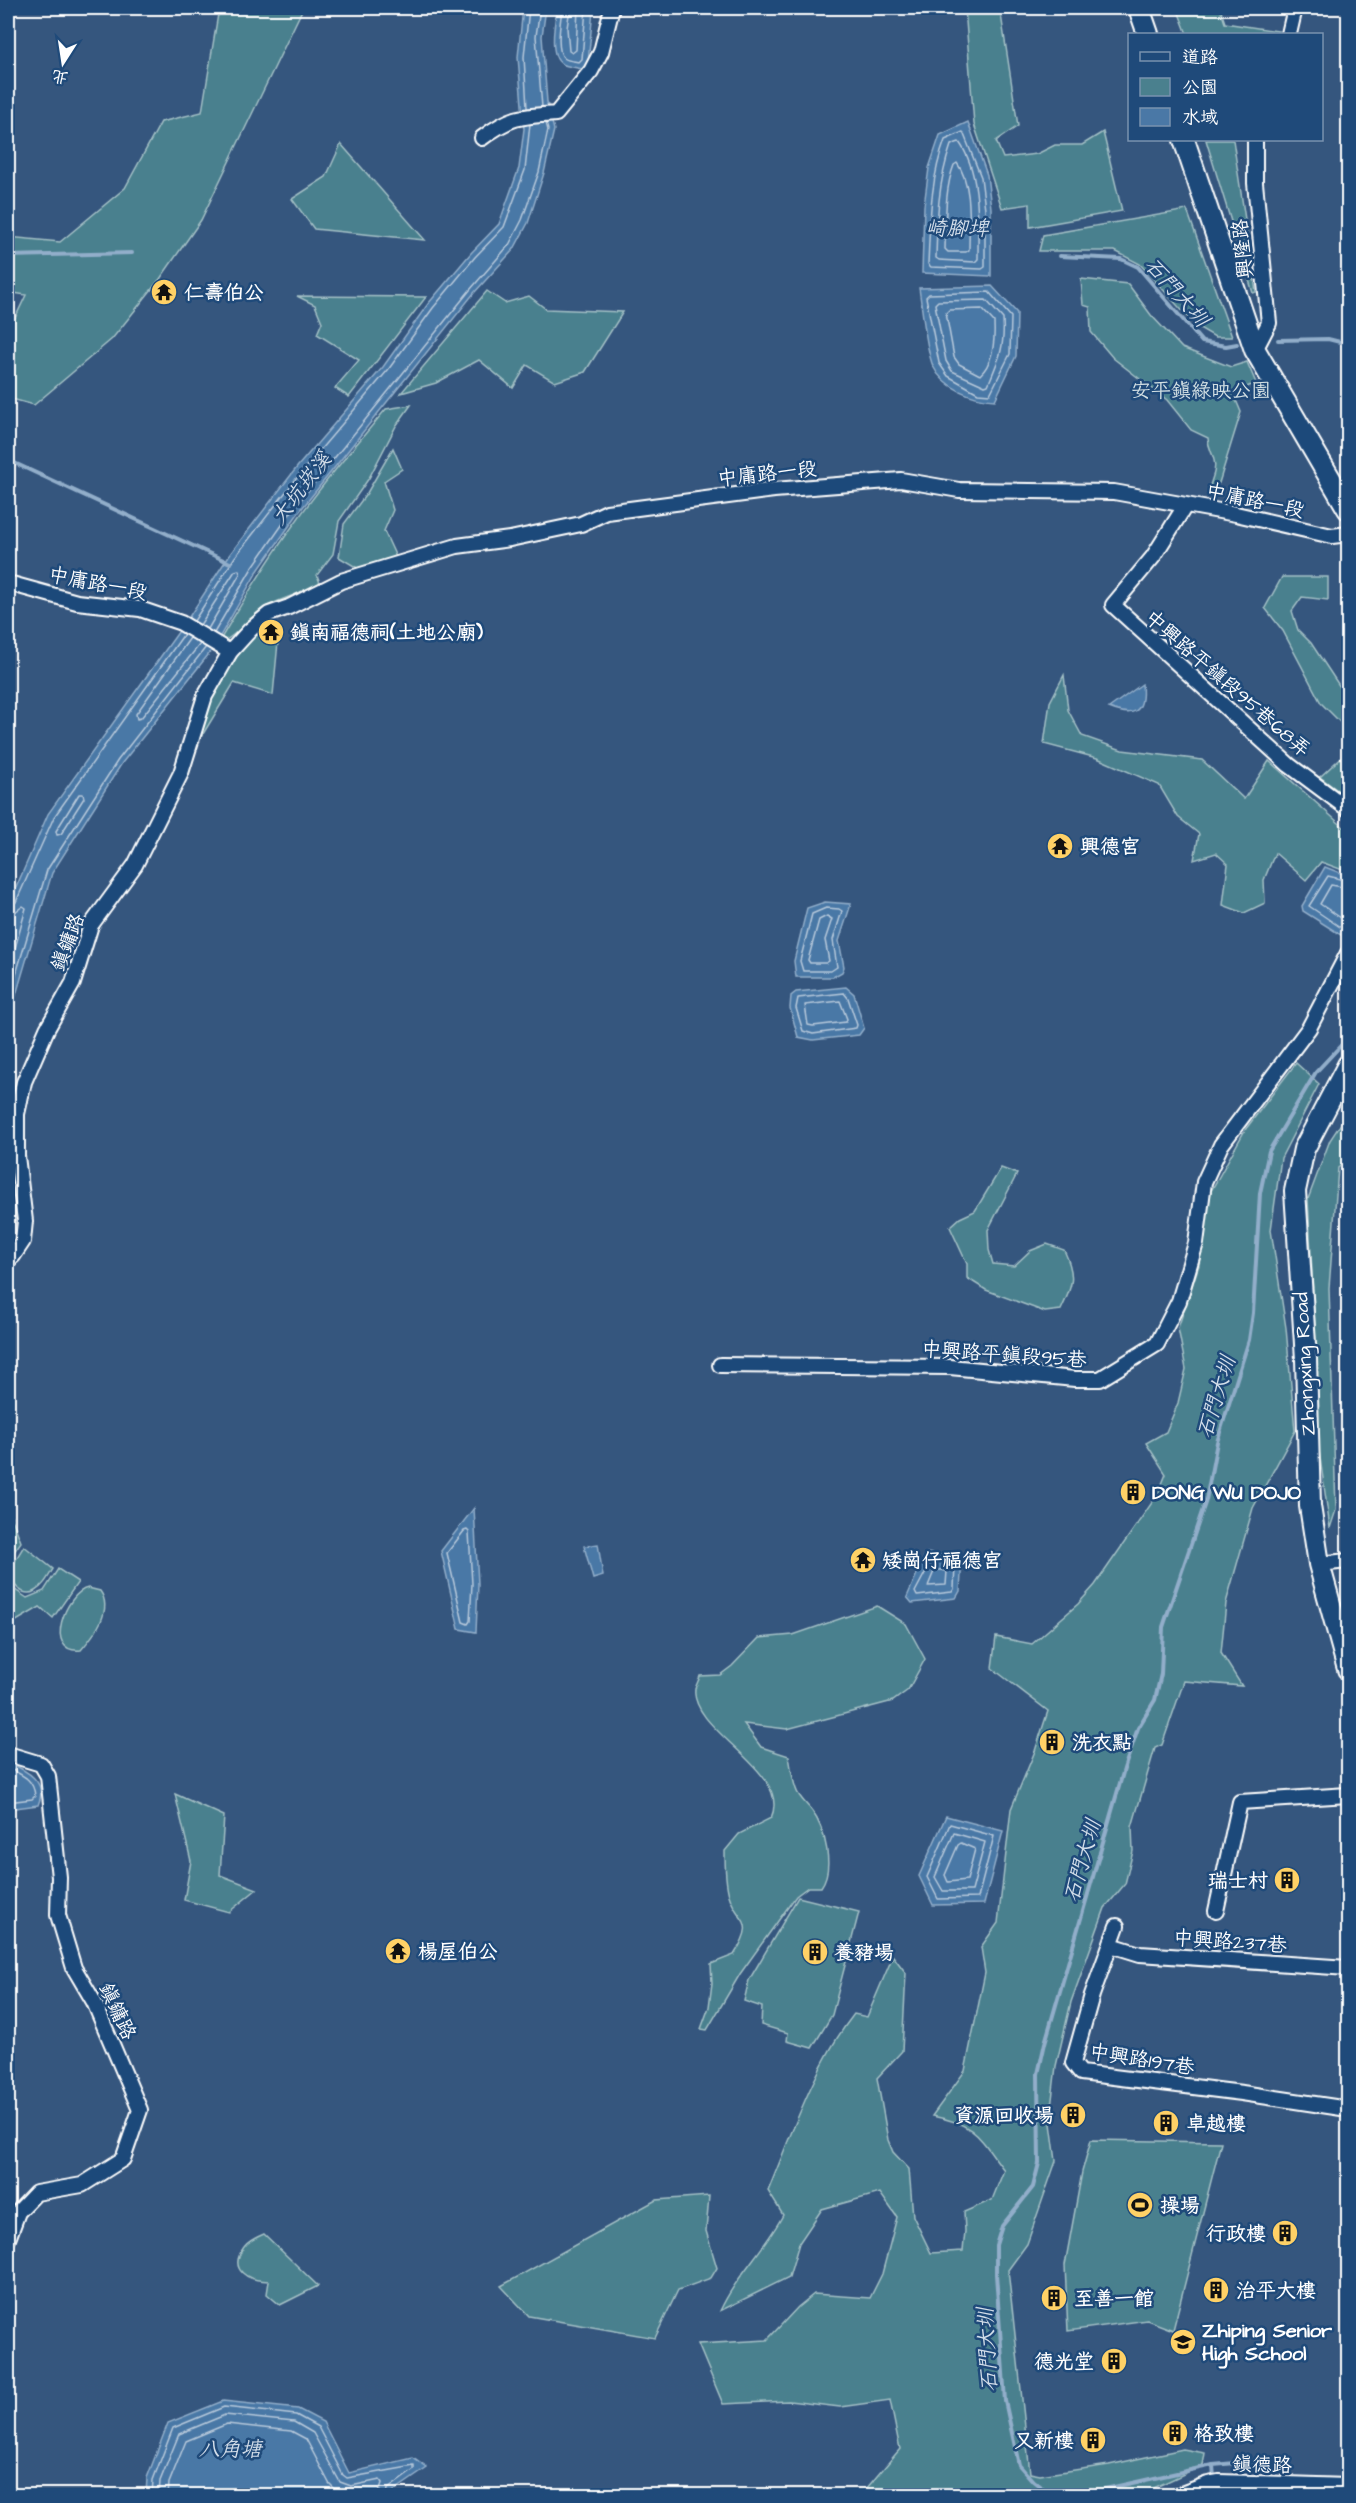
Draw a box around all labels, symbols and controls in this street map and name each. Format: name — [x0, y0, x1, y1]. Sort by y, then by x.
north arrow — [33, 33, 93, 93]
legend — [1128, 33, 1323, 141]
text: 道路 — [1182, 45, 1218, 70]
text: 北 — [50, 64, 70, 89]
text: 公園 — [1182, 75, 1218, 100]
text: 水域 — [1182, 105, 1218, 130]
water label: 崎腳埤 — [926, 214, 990, 243]
street label: 興隆路 — [1226, 217, 1260, 280]
water label: 石門大圳 — [1138, 251, 1217, 335]
temple icon: 仁壽伯公 — [149, 277, 179, 307]
place label: 仁壽伯公 — [184, 279, 264, 307]
park label: 安平鎮綠映公園 — [1131, 377, 1271, 405]
water label: 大坑崁溪 — [265, 445, 339, 531]
street label: 中庸路一段 — [716, 455, 818, 493]
street label: 中庸路一段 — [1203, 477, 1307, 525]
street label: 中庸路一段 — [46, 561, 150, 607]
street label: 中興路平鎮段95巷68弄 — [1139, 604, 1316, 764]
temple icon: 鎮南福德祠(土地公廟) — [256, 617, 286, 647]
place label: 鎮南福德祠(土地公廟) — [290, 619, 483, 647]
temple icon: 興德宮 — [1045, 831, 1075, 861]
place label: 興德宮 — [1080, 833, 1140, 861]
street label: 鎮鏞路 — [44, 908, 92, 975]
street label: Zhongxing Road — [1287, 1291, 1324, 1437]
street label: 中興路平鎮段95巷 — [920, 1335, 1088, 1375]
water label: 石門大圳 — [1190, 1351, 1243, 1442]
building icon: DONG WU DOJO — [1118, 1477, 1148, 1507]
place label: DONG WU DOJO — [1152, 1479, 1302, 1507]
temple icon: 矮崗仔福德宮 — [848, 1545, 878, 1575]
place label: 矮崗仔福德宮 — [882, 1547, 1002, 1575]
building icon: 洗衣點 — [1037, 1727, 1067, 1757]
place label: 洗衣點 — [1072, 1729, 1132, 1757]
water label: 石門大圳 — [1057, 1815, 1109, 1906]
building icon: 瑞士村 — [1272, 1865, 1302, 1895]
place label: 瑞士村 — [1208, 1867, 1268, 1895]
street label: 中興路237巷 — [1172, 1924, 1289, 1960]
temple icon: 楊屋伯公 — [383, 1936, 413, 1966]
building icon: 養豬場 — [800, 1937, 830, 1967]
place label: 楊屋伯公 — [418, 1938, 498, 1966]
place label: 養豬場 — [834, 1939, 894, 1967]
street label: 鎮鏞路 — [92, 1978, 143, 2045]
street label: 中興路197巷 — [1087, 2038, 1197, 2082]
building icon: 資源回收場 — [1058, 2100, 1088, 2130]
place label: 資源回收場 — [954, 2102, 1054, 2130]
building icon: 卓越樓 — [1151, 2108, 1181, 2138]
place label: 卓越樓 — [1186, 2110, 1246, 2138]
sports icon: 操場 — [1125, 2190, 1155, 2220]
place label: 操場 — [1160, 2192, 1200, 2220]
building icon: 行政樓 — [1270, 2218, 1300, 2248]
place label: 行政樓 — [1206, 2220, 1266, 2248]
building icon: 治平大樓 — [1201, 2275, 1231, 2305]
place label: 治平大樓 — [1236, 2277, 1316, 2305]
building icon: 至善一館 — [1039, 2283, 1069, 2313]
place label: 至善一館 — [1074, 2285, 1154, 2313]
water label: 石門大圳 — [971, 2305, 1004, 2393]
place label: Zhiping Senior High School — [1202, 2317, 1333, 2369]
school or university icon: Zhiping Senior High School — [1168, 2327, 1198, 2357]
building icon: 德光堂 — [1099, 2346, 1129, 2376]
place label: 德光堂 — [1034, 2348, 1094, 2376]
building icon: 格致樓 — [1160, 2418, 1190, 2448]
place label: 格致樓 — [1194, 2420, 1254, 2448]
building icon: 又新樓 — [1078, 2425, 1108, 2455]
place label: 又新樓 — [1014, 2427, 1074, 2455]
water label: 八角塘 — [199, 2435, 263, 2464]
street label: 鎮德路 — [1231, 2450, 1293, 2480]

